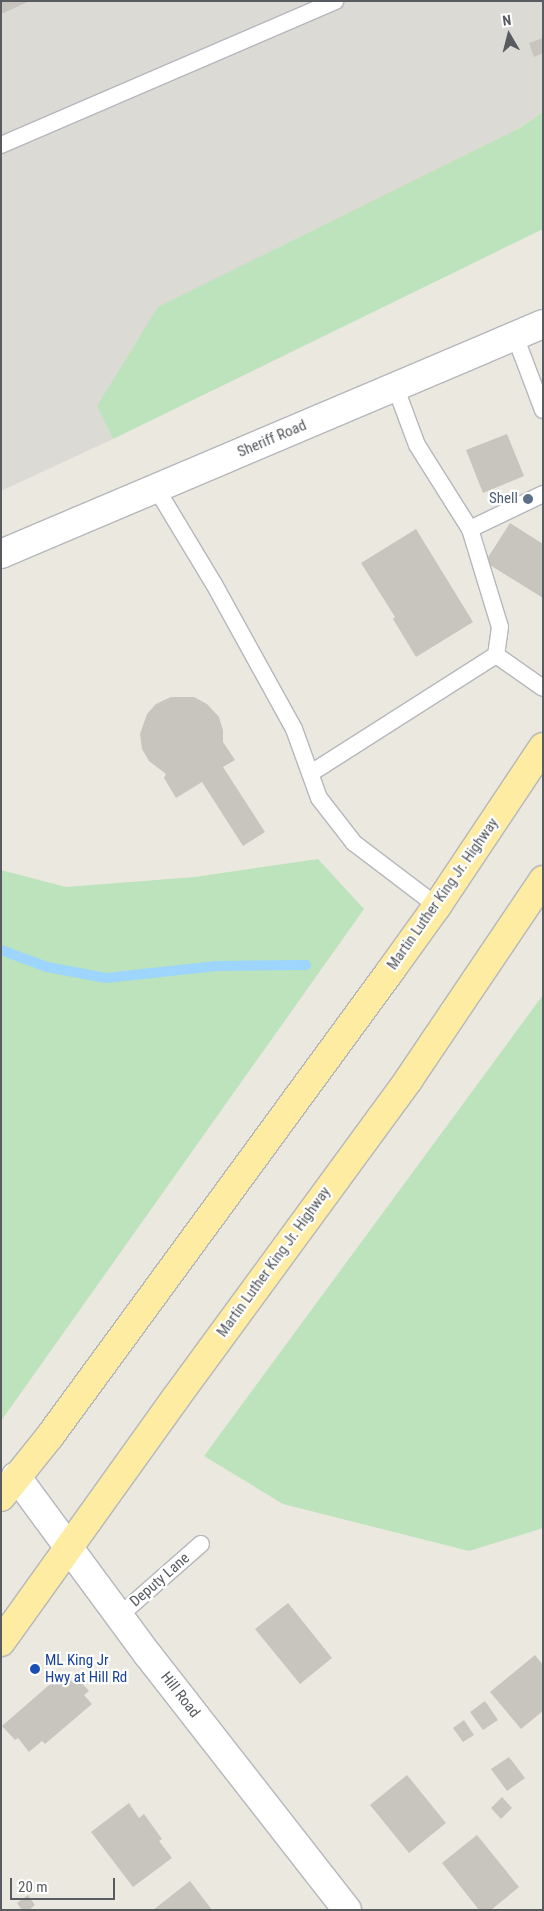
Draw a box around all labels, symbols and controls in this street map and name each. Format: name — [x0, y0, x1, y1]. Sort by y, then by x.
north arrow — [484, 10, 534, 60]
text: N — [502, 12, 512, 29]
street label: Sheriff Road — [235, 416, 309, 462]
place label: Shell — [489, 490, 518, 508]
marker: Shell — [522, 493, 534, 505]
street label: Martin Luther King Jr. Highway — [384, 815, 502, 973]
street label: Martin Luther King Jr. Highway — [213, 1183, 335, 1341]
street label: Deputy Lane — [127, 1549, 193, 1611]
place label: ML King Jr Hwy at Hill Rd — [45, 1651, 127, 1686]
marker: ML King Jr Hwy at Hill Rd — [29, 1663, 41, 1675]
street label: Hill Road — [157, 1669, 203, 1721]
scale bar — [12, 1868, 118, 1900]
text: 20 m — [18, 1878, 48, 1896]

